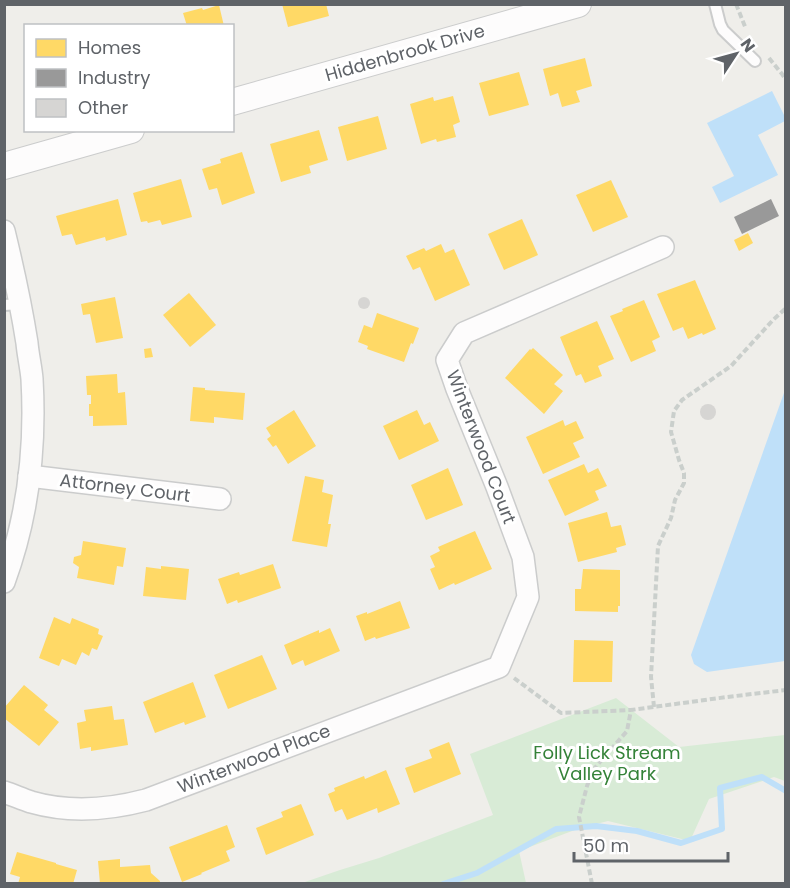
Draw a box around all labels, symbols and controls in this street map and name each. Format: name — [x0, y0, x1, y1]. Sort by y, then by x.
street label: Hiddenbrook Drive — [322, 18, 488, 87]
legend — [24, 24, 234, 132]
north arrow — [706, 24, 766, 84]
text: N — [735, 34, 761, 57]
text: Homes — [78, 35, 141, 60]
text: Industry — [78, 65, 150, 90]
text: Other — [78, 95, 128, 120]
street label: Winterwood Court — [441, 366, 522, 527]
street label: Attorney Court — [58, 467, 192, 508]
street label: Winterwood Place — [174, 718, 334, 799]
park label: Folly Lick Stream Valley Park — [533, 740, 681, 786]
scale bar — [574, 825, 728, 863]
text: 50 m — [583, 833, 629, 858]

